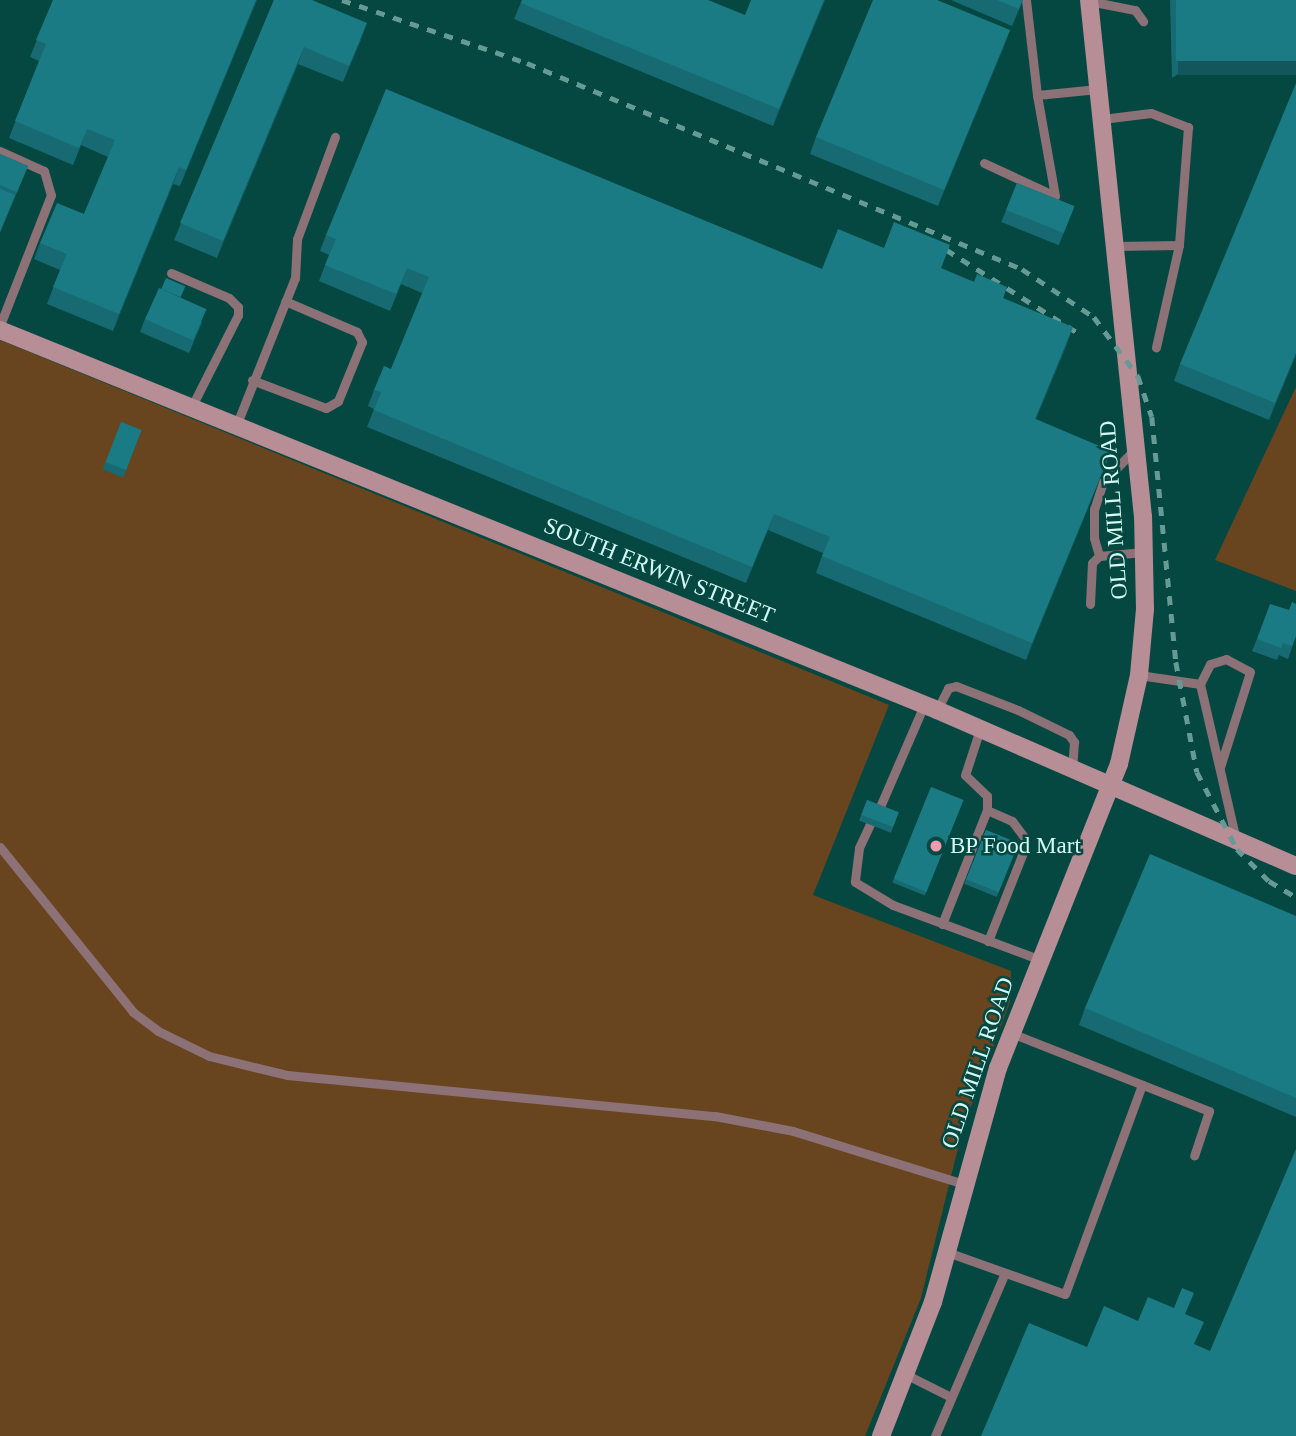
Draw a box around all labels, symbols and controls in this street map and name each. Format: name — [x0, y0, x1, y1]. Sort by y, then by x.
street label: OLD MILL ROAD — [1094, 419, 1134, 601]
street label: SOUTH ERWIN STREET — [540, 512, 778, 630]
place label: BP Food Mart — [950, 832, 1082, 860]
marker: BP Food Mart — [928, 838, 944, 854]
street label: OLD MILL ROAD — [936, 973, 1020, 1153]

